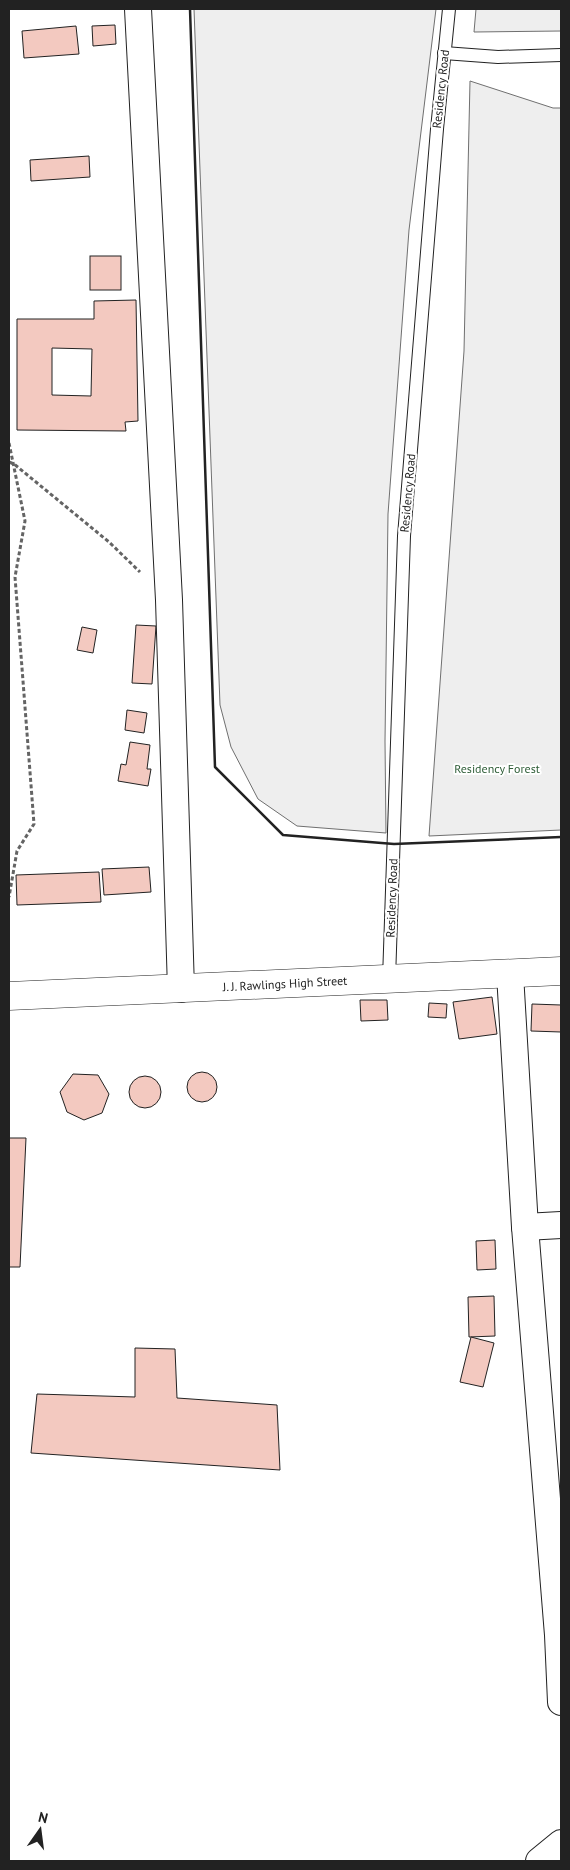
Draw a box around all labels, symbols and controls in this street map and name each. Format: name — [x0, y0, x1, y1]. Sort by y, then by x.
street label: Residency Road — [429, 49, 452, 129]
street label: Residency Road — [397, 453, 418, 533]
park label: Residency Forest — [454, 761, 540, 776]
street label: Residency Road — [383, 858, 400, 938]
street label: J. J. Rawlings High Street — [221, 973, 348, 994]
north arrow — [15, 1805, 65, 1855]
text: N — [37, 1808, 50, 1827]

